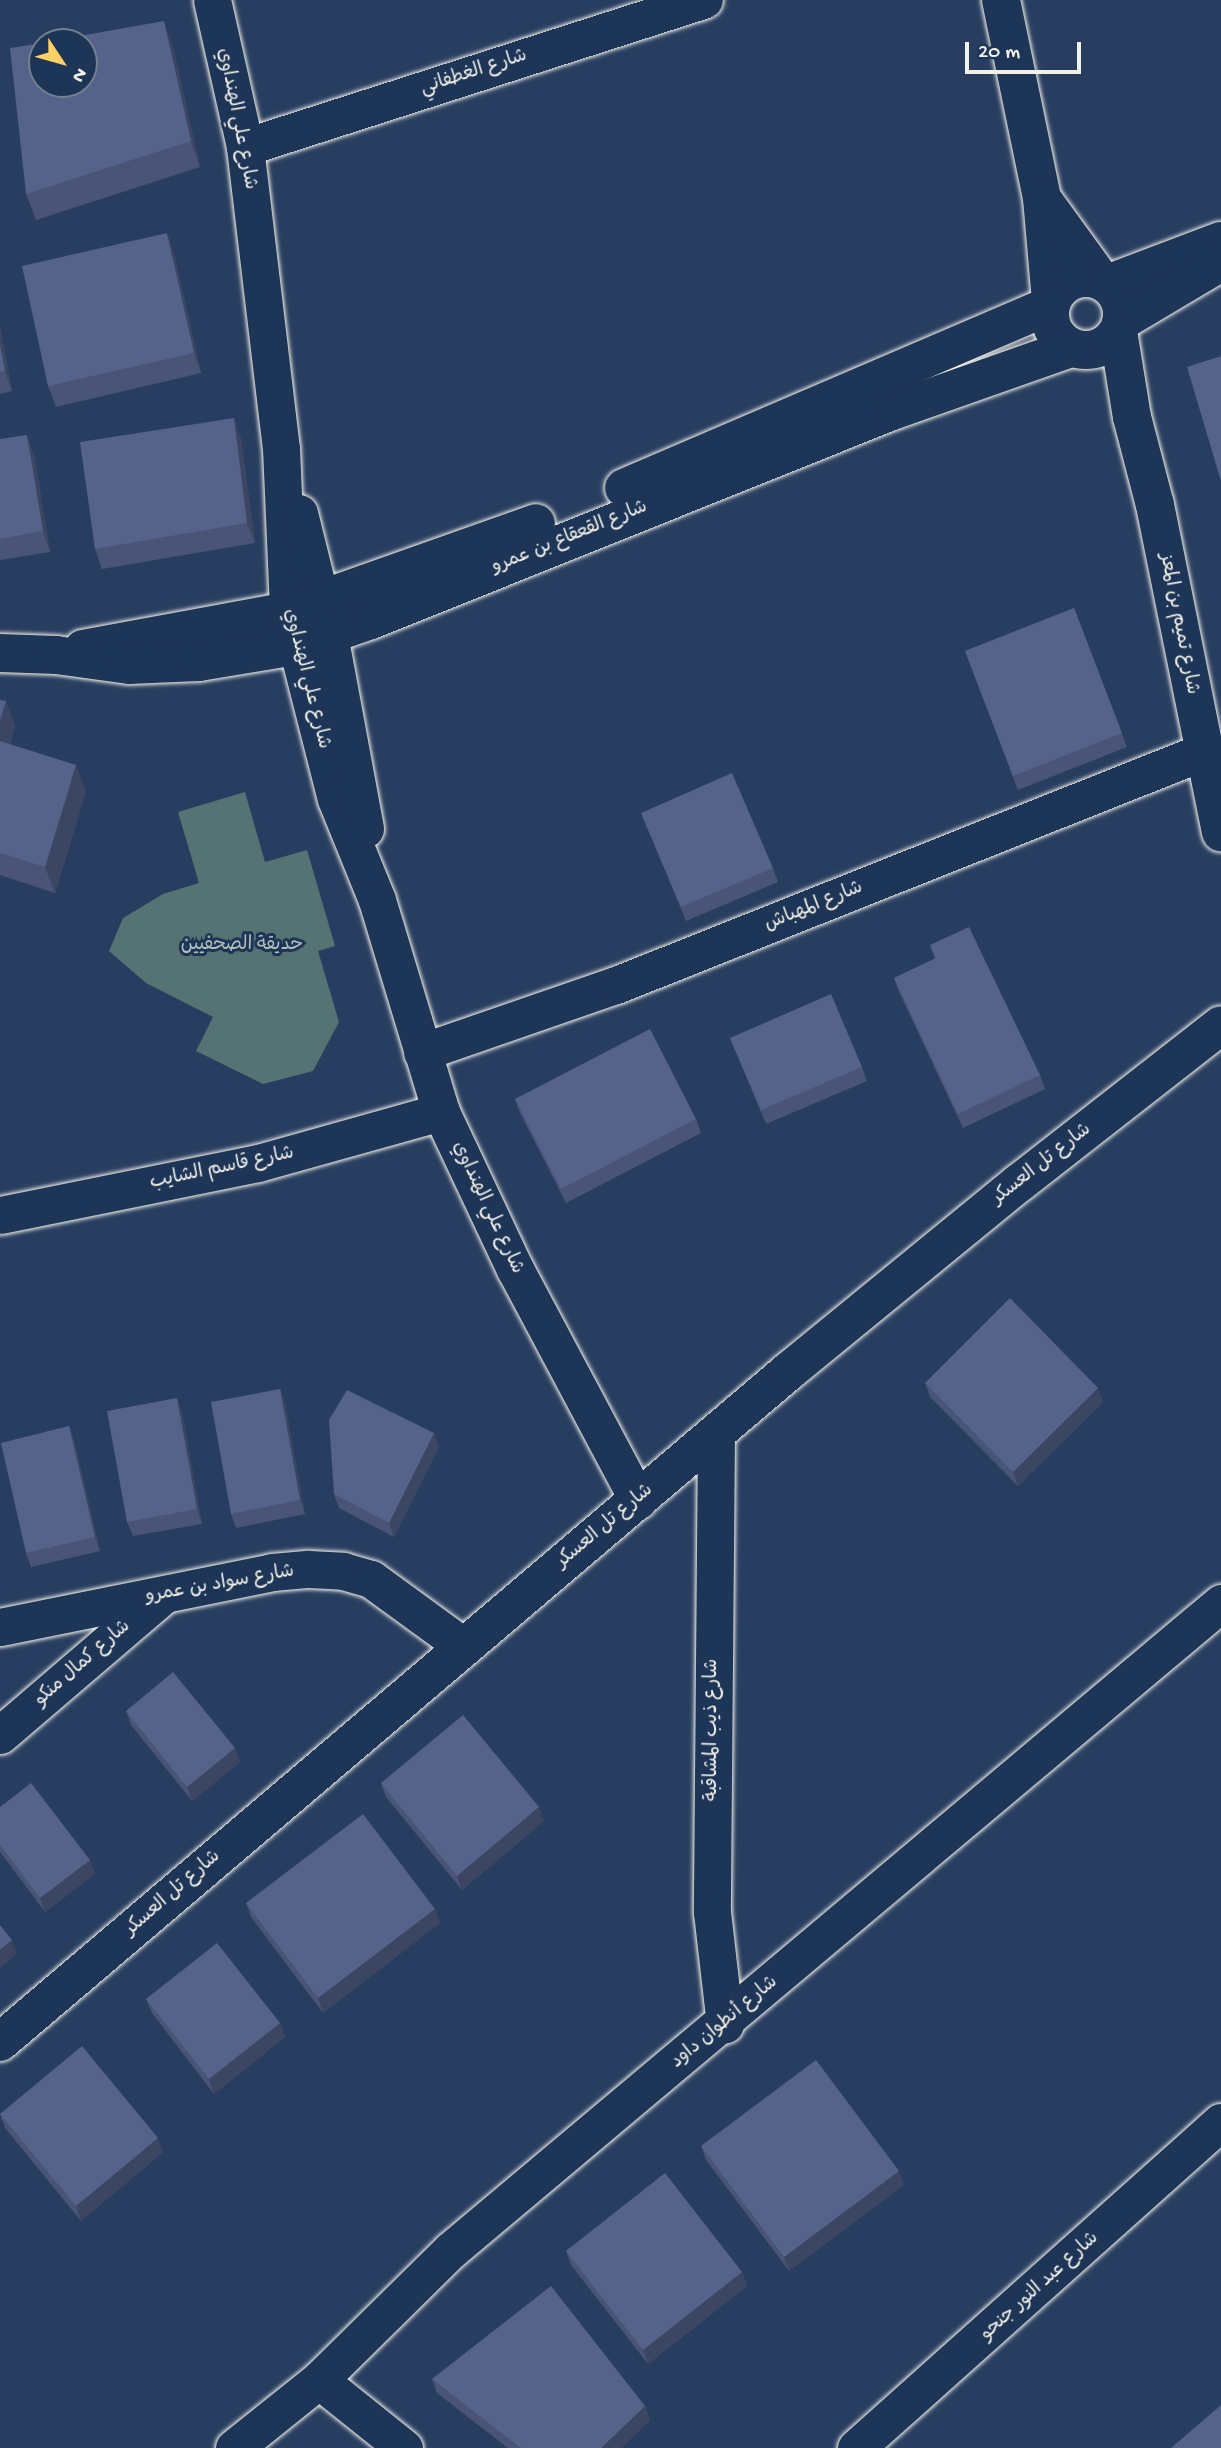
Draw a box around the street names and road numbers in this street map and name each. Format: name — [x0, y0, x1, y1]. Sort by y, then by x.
street label: شارع الغطفاني — [418, 45, 530, 101]
street label: شارع علي الهنداوي — [211, 46, 261, 192]
street label: شارع القعقاع بن عمرو — [489, 496, 651, 580]
street label: شارع تميم بن المعز — [1153, 551, 1203, 697]
street label: شارع علي الهنداوي — [278, 607, 334, 751]
street label: شارع المهباش — [762, 877, 866, 937]
street label: شارع تل العسكر — [988, 1119, 1096, 1211]
street label: شارع علي الهنداوي — [446, 1138, 528, 1278]
street label: شارع قاسم الشايب — [148, 1143, 296, 1195]
street label: شارع تل العسكر — [552, 1480, 658, 1574]
street label: شارع سواد بن عمرو — [144, 1561, 296, 1609]
street label: شارع كمال منكو — [30, 1616, 136, 1712]
street label: شارع ذيب المشاقبة — [702, 1659, 724, 1801]
street label: شارع تل العسكر — [120, 1846, 226, 1942]
street label: شارع أنطوان داود — [667, 1972, 783, 2074]
street label: شارع عبد النور جنحو — [976, 2228, 1104, 2346]

